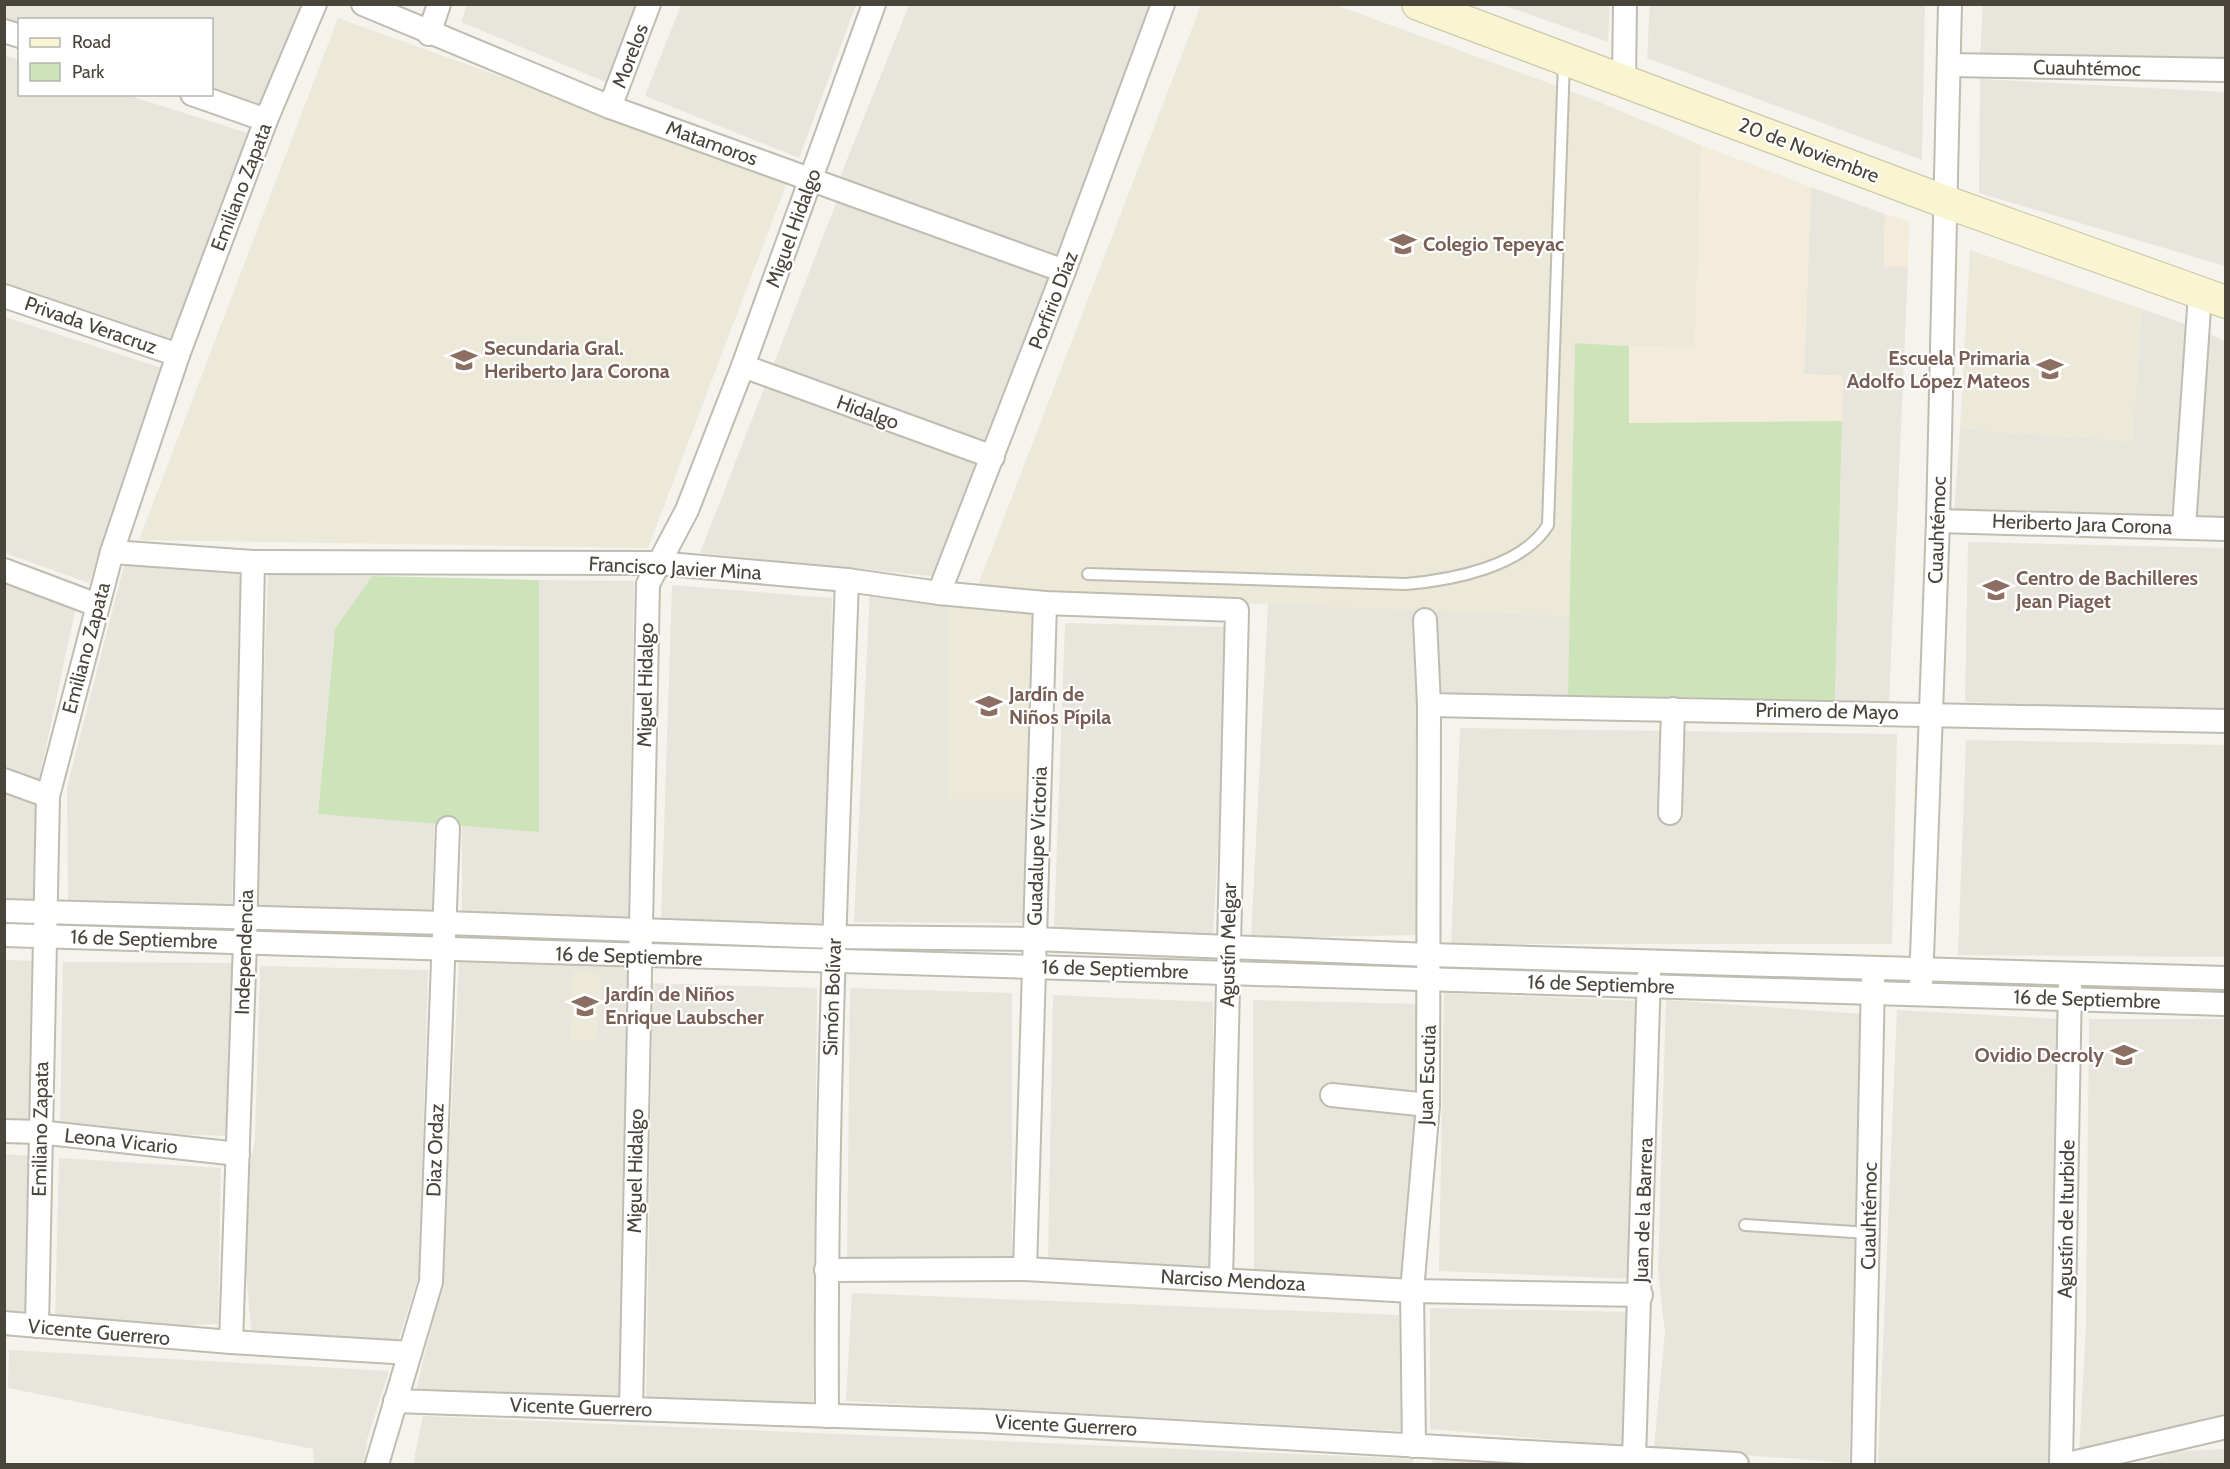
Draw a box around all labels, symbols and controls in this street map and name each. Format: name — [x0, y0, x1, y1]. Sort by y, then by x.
legend — [18, 18, 213, 96]
street label: Morelos — [607, 20, 653, 92]
text: Road — [72, 31, 111, 53]
street label: Cuauhtémoc — [2033, 55, 2141, 81]
text: Park — [72, 61, 105, 83]
street label: 20 de Noviembre — [1735, 112, 1883, 188]
street label: Matamoros — [663, 115, 761, 171]
street label: Emiliano Zapata — [206, 119, 277, 254]
street label: Miguel Hidalgo — [760, 165, 826, 291]
school or university icon: Colegio Tepeyac — [1388, 229, 1418, 259]
place label: Colegio Tepeyac — [1423, 232, 1564, 256]
street label: Porfirio Díaz — [1023, 248, 1083, 352]
street label: Privada Veracruz — [22, 291, 160, 359]
place label: Secundaria Gral. Heriberto Jara Corona — [484, 336, 670, 383]
school or university icon: Secundaria Gral. Heriberto Jara Corona — [449, 345, 479, 375]
place label: Escuela Primaria Adolfo López Mateos — [1847, 346, 2030, 393]
school or university icon: Escuela Primaria Adolfo López Mateos — [2035, 354, 2065, 384]
street label: Hidalgo — [834, 390, 902, 434]
street label: Cuauhtémoc — [1923, 476, 1951, 584]
street label: Heriberto Jara Corona — [1992, 509, 2173, 539]
street label: Francisco Javier Mina — [588, 551, 762, 585]
place label: Centro de Bachilleres Jean Piaget — [2015, 566, 2198, 613]
school or university icon: Centro de Bachilleres Jean Piaget — [1981, 575, 2011, 605]
street label: Emiliano Zapata — [57, 579, 115, 716]
street label: Miguel Hidalgo — [632, 622, 658, 748]
place label: Jardín de Niños Pípila — [1008, 682, 1111, 729]
school or university icon: Jardín de Niños Pípila — [974, 691, 1004, 721]
street label: Primero de Mayo — [1755, 698, 1899, 724]
street label: Guadalupe Victoria — [1022, 766, 1052, 926]
street label: Agustín Melgar — [1215, 882, 1241, 1007]
street label: Independencia — [230, 889, 258, 1015]
street label: 16 de Septiembre — [70, 924, 218, 954]
street label: Simón Bolívar — [818, 937, 846, 1056]
street label: 16 de Septiembre — [555, 941, 703, 971]
street label: 16 de Septiembre — [1041, 954, 1189, 984]
street label: 16 de Septiembre — [1527, 969, 1675, 999]
place label: Jardín de Niños Enrique Laubscher — [604, 982, 764, 1029]
street label: 16 de Septiembre — [2013, 984, 2161, 1014]
school or university icon: Jardín de Niños Enrique Laubscher — [570, 991, 600, 1021]
street label: Juan Escutia — [1413, 1024, 1441, 1126]
school or university icon: Ovidio Decroly — [2109, 1040, 2139, 1070]
place label: Ovidio Decroly — [1975, 1043, 2104, 1067]
street label: Emiliano Zapata — [27, 1061, 53, 1197]
street label: Diaz Ordaz — [421, 1103, 449, 1197]
street label: Miguel Hidalgo — [622, 1108, 648, 1234]
street label: Leona Vicario — [63, 1123, 179, 1159]
street label: Juan de la Barrera — [1628, 1137, 1658, 1284]
street label: Agustín de Iturbide — [2053, 1140, 2079, 1298]
street label: Cuauhtémoc — [1856, 1162, 1882, 1270]
street label: Narciso Mendoza — [1160, 1264, 1306, 1296]
street label: Vicente Guerrero — [27, 1314, 171, 1350]
street label: Vicente Guerrero — [509, 1393, 653, 1421]
street label: Vicente Guerrero — [994, 1409, 1138, 1441]

